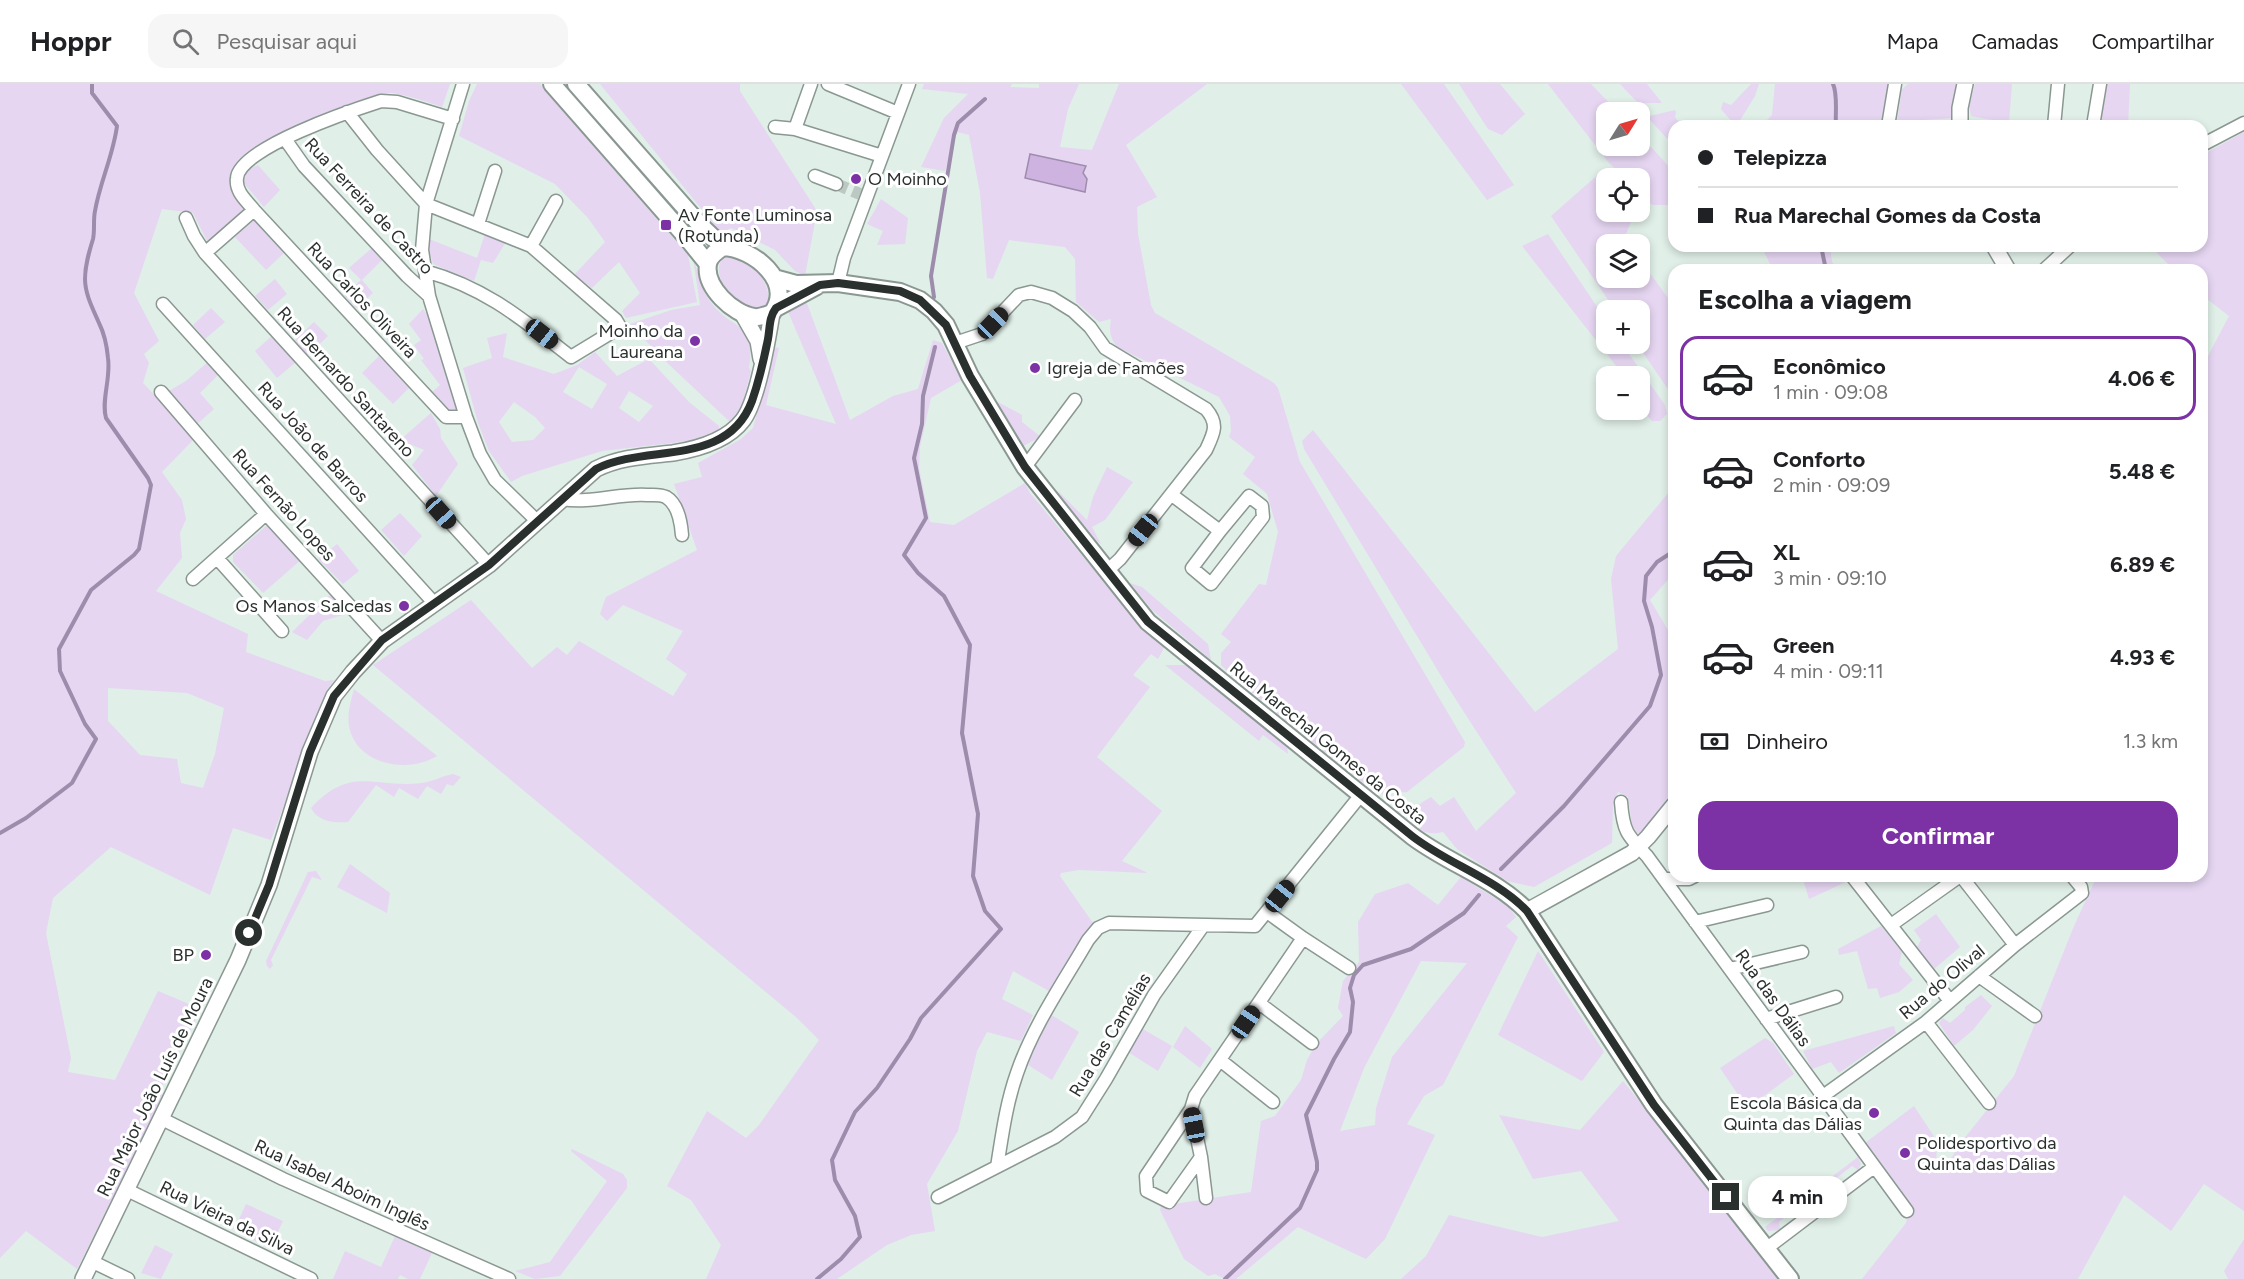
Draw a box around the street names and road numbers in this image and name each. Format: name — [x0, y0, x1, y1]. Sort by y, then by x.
street label: Rua Ferreira de Castro — [300, 133, 438, 279]
street label: Rua Carlos Oliveira — [302, 237, 422, 363]
street label: Rua Bernardo Santareno — [273, 302, 419, 462]
street label: Rua João de Barros — [253, 377, 373, 507]
street label: Rua Fernão Lopes — [228, 444, 340, 566]
street label: Rua Marechal Gomes da Costa — [1225, 657, 1431, 829]
street label: Rua do Olival — [1895, 940, 1989, 1024]
street label: Rua das Dálias — [1730, 945, 1816, 1051]
street label: Rua das Camélias — [1064, 969, 1156, 1101]
street label: Rua Major João Luís de Moura — [92, 974, 218, 1200]
street label: Rua Isabel Aboim Inglês — [251, 1135, 433, 1235]
street label: Rua Vieira da Silva — [156, 1176, 298, 1260]

